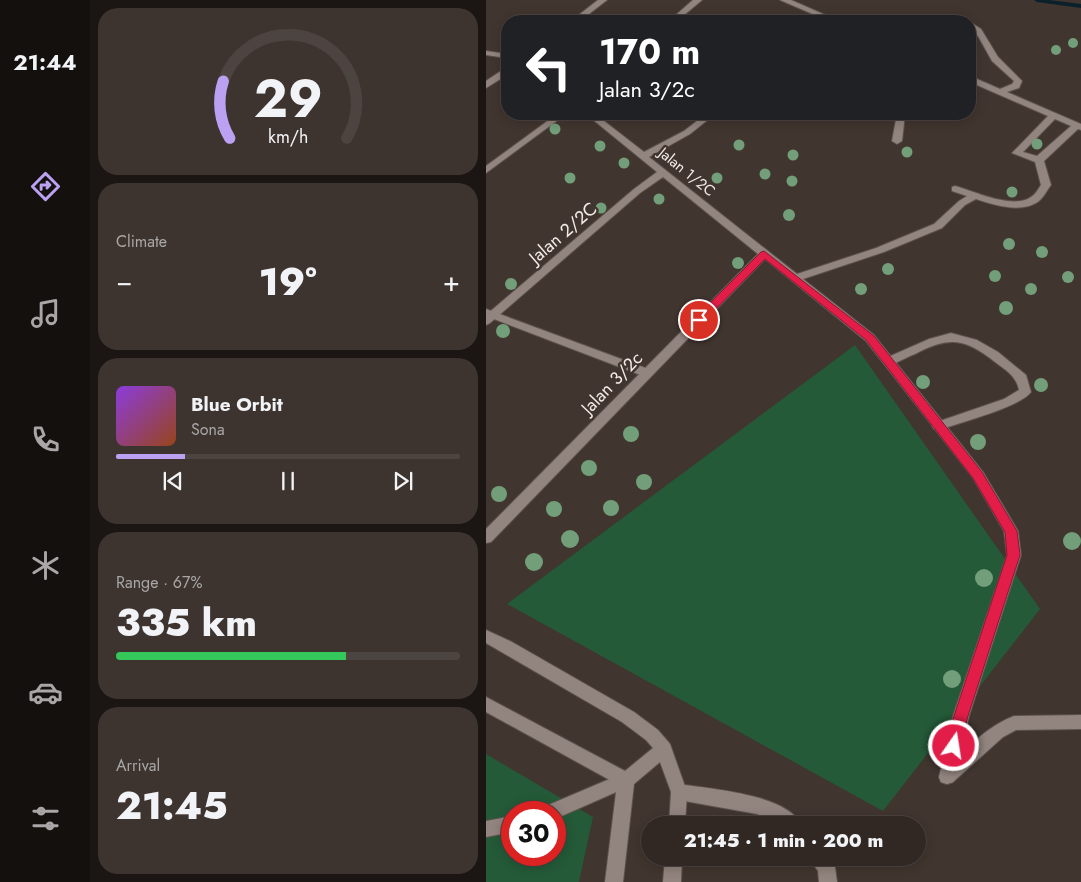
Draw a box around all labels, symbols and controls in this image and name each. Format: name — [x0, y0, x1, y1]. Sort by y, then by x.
text: 170 m — [599, 27, 700, 77]
icon: left — [516, 35, 581, 100]
text: 21:44 — [13, 46, 77, 78]
text: 29 — [254, 61, 322, 137]
text: Jalan 3/2c — [599, 73, 695, 105]
text: km/h — [268, 124, 308, 150]
street label: Jalan 1/2C — [652, 141, 720, 202]
icon: directions — [28, 169, 63, 204]
street label: Jalan 2/2C — [522, 196, 603, 271]
text: Climate — [116, 230, 167, 253]
text: 19° — [259, 254, 317, 309]
text: − — [116, 261, 133, 302]
text: + — [443, 261, 460, 302]
icon: music — [28, 296, 63, 331]
pin — [678, 299, 720, 341]
icon: arrive — [685, 306, 713, 334]
street label: Jalan 3/2c — [574, 346, 649, 422]
text: Blue Orbit — [191, 391, 283, 418]
text: Sona — [191, 418, 225, 441]
icon: phone — [28, 422, 63, 457]
icon: previous — [159, 467, 187, 495]
icon: pause — [274, 467, 302, 495]
icon: next — [389, 467, 417, 495]
icon: climate — [28, 548, 63, 583]
text: Range · 67% — [116, 571, 202, 594]
text: 335 km — [116, 595, 257, 650]
icon: car — [28, 675, 63, 710]
position arrow — [927, 719, 979, 771]
text: Arrival — [116, 754, 160, 777]
text: 21:45 — [116, 778, 228, 833]
icon: filters — [28, 801, 63, 836]
speed limit sign: 30 — [501, 801, 566, 866]
text: 21:45 · 1 min · 200 m — [684, 827, 883, 854]

